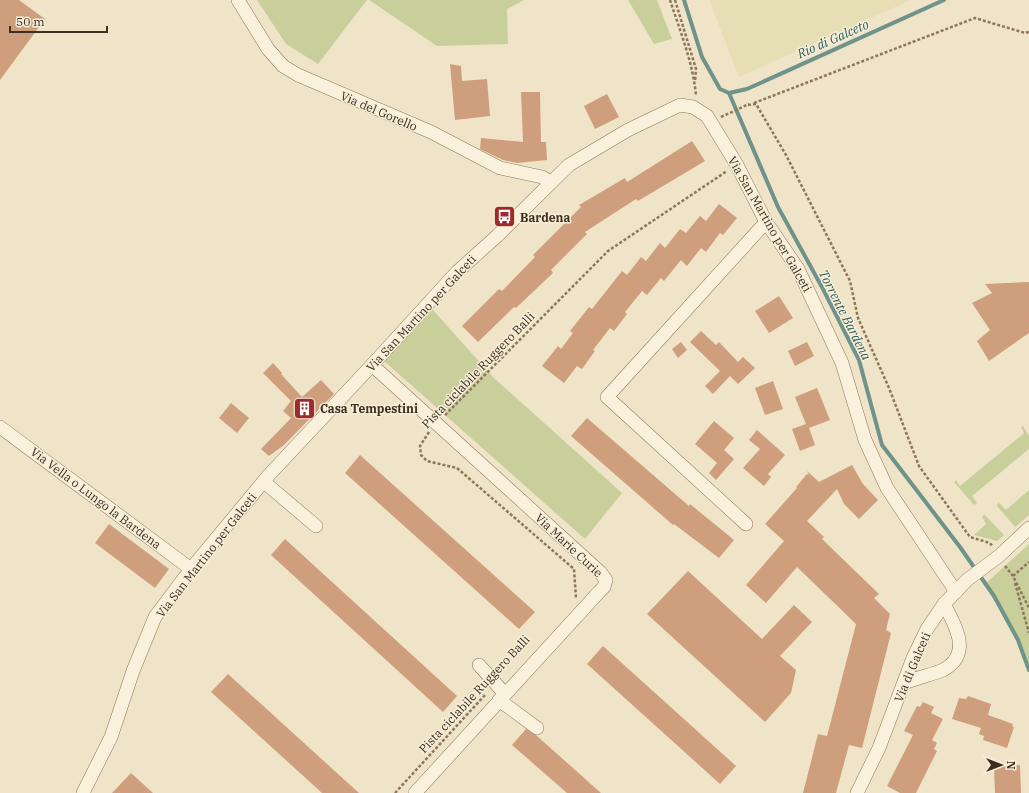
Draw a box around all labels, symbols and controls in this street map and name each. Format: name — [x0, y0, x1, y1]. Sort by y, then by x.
scale bar — [10, 8, 107, 34]
text: 50 m — [16, 14, 45, 29]
water label: Rio di Galceto — [794, 16, 871, 63]
street label: Via del Gorello — [338, 88, 420, 134]
street label: Via San Martino per Galceti — [725, 154, 815, 295]
bus stop icon: Bardena — [491, 204, 517, 230]
place label: Bardena — [520, 210, 571, 225]
street label: Via San Martino per Galceti — [363, 251, 479, 374]
water label: Torrente Bardena — [815, 267, 875, 363]
street label: Pista ciclabile Ruggero Balli — [418, 309, 538, 431]
building icon: Casa Tempestini — [291, 395, 317, 421]
place label: Casa Tempestini — [320, 401, 418, 416]
street label: Via Vella o Lungo la Bardena — [28, 444, 165, 552]
street label: Via San Martino per Galceti — [153, 490, 259, 620]
street label: Via Marie Curie — [532, 510, 606, 580]
street label: Via di Galceti — [891, 630, 933, 704]
street label: Pista ciclabile Ruggero Balli — [415, 632, 533, 756]
north arrow — [981, 745, 1021, 785]
text: N — [1004, 761, 1018, 770]

